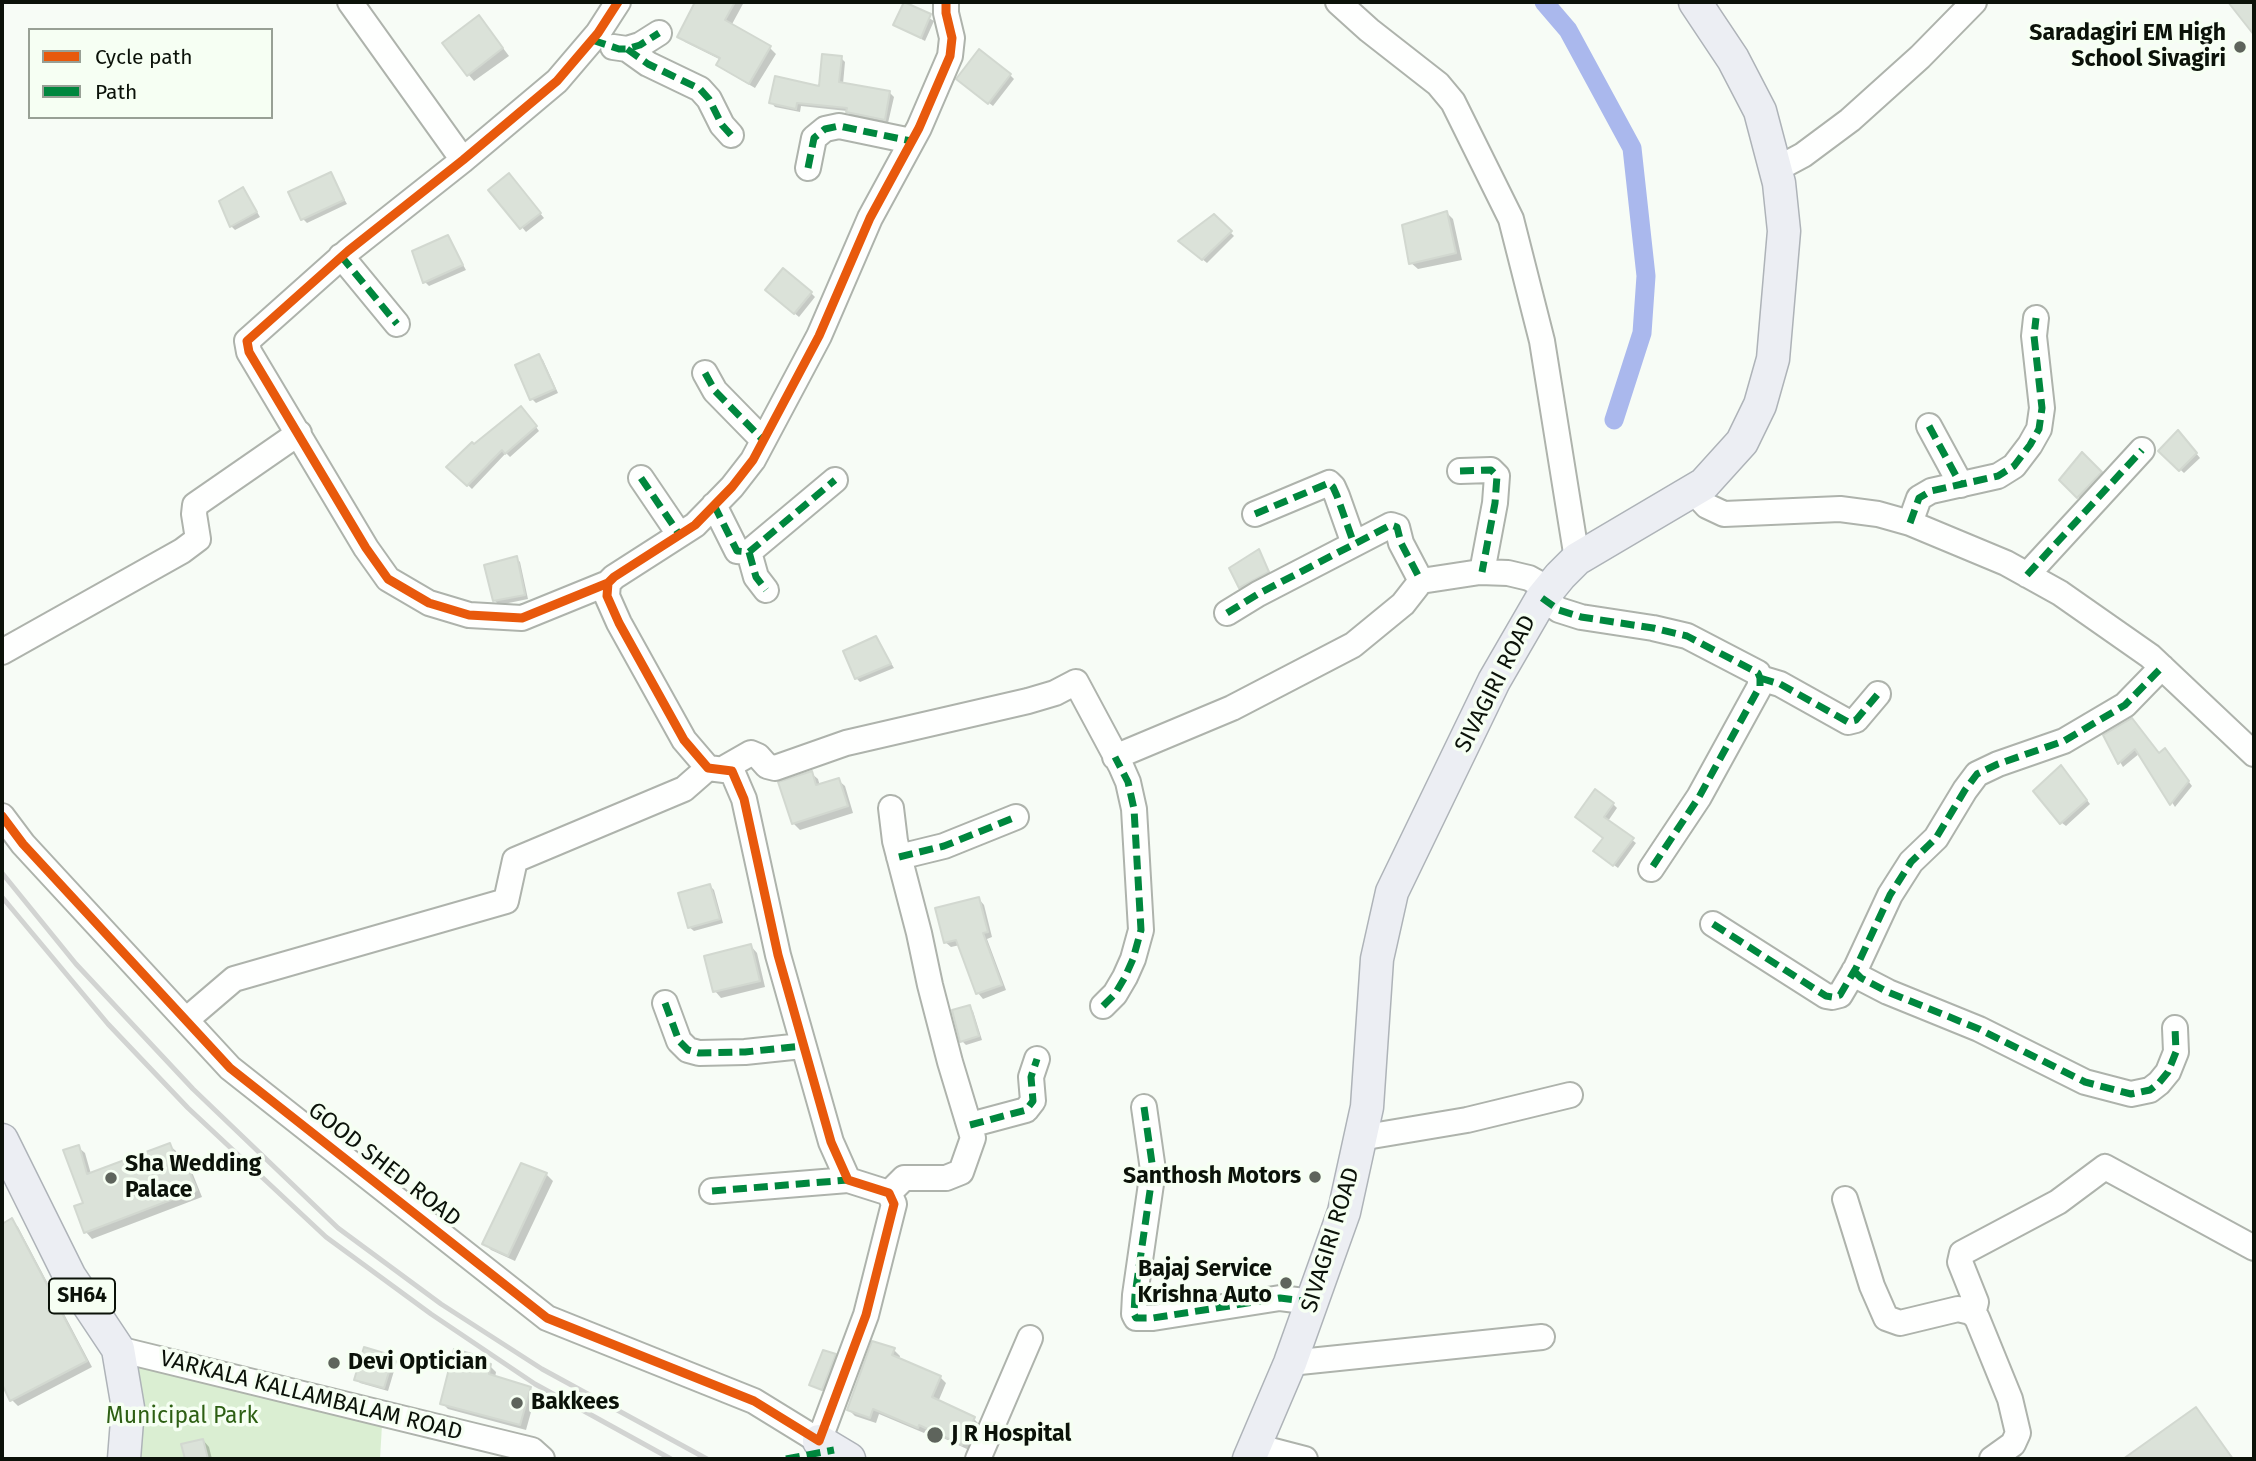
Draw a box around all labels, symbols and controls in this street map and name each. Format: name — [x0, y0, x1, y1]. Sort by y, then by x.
place label: Saradagiri EM High School Sivagiri — [2029, 20, 2226, 74]
legend — [28, 28, 273, 119]
marker: Saradagiri EM High School Sivagiri — [2232, 39, 2248, 55]
text: Cycle path — [95, 44, 193, 70]
text: Path — [95, 79, 137, 105]
street label: SIVAGIRI ROAD — [1450, 611, 1542, 757]
street label: GOOD SHED ROAD — [302, 1097, 466, 1233]
place label: Sha Wedding Palace — [125, 1151, 261, 1205]
place label: Santhosh Motors — [1123, 1163, 1301, 1191]
street label: SIVAGIRI ROAD — [1296, 1164, 1366, 1316]
marker: Santhosh Motors — [1307, 1169, 1323, 1185]
marker: Sha Wedding Palace — [103, 1170, 119, 1186]
place label: Bajaj Service Krishna Auto — [1137, 1256, 1272, 1310]
marker: Bajaj Service Krishna Auto — [1278, 1275, 1294, 1291]
road number: SH64 — [49, 1278, 115, 1314]
street label: VARKALA KALLAMBALAM ROAD — [157, 1345, 465, 1447]
place label: Devi Optician — [348, 1349, 488, 1377]
marker: Devi Optician — [326, 1355, 342, 1371]
place label: Bakkees — [531, 1389, 619, 1417]
marker: Bakkees — [509, 1395, 525, 1411]
park label: Municipal Park — [106, 1403, 258, 1431]
place label: J R Hospital — [951, 1421, 1071, 1449]
marker: J R Hospital — [925, 1425, 945, 1445]

